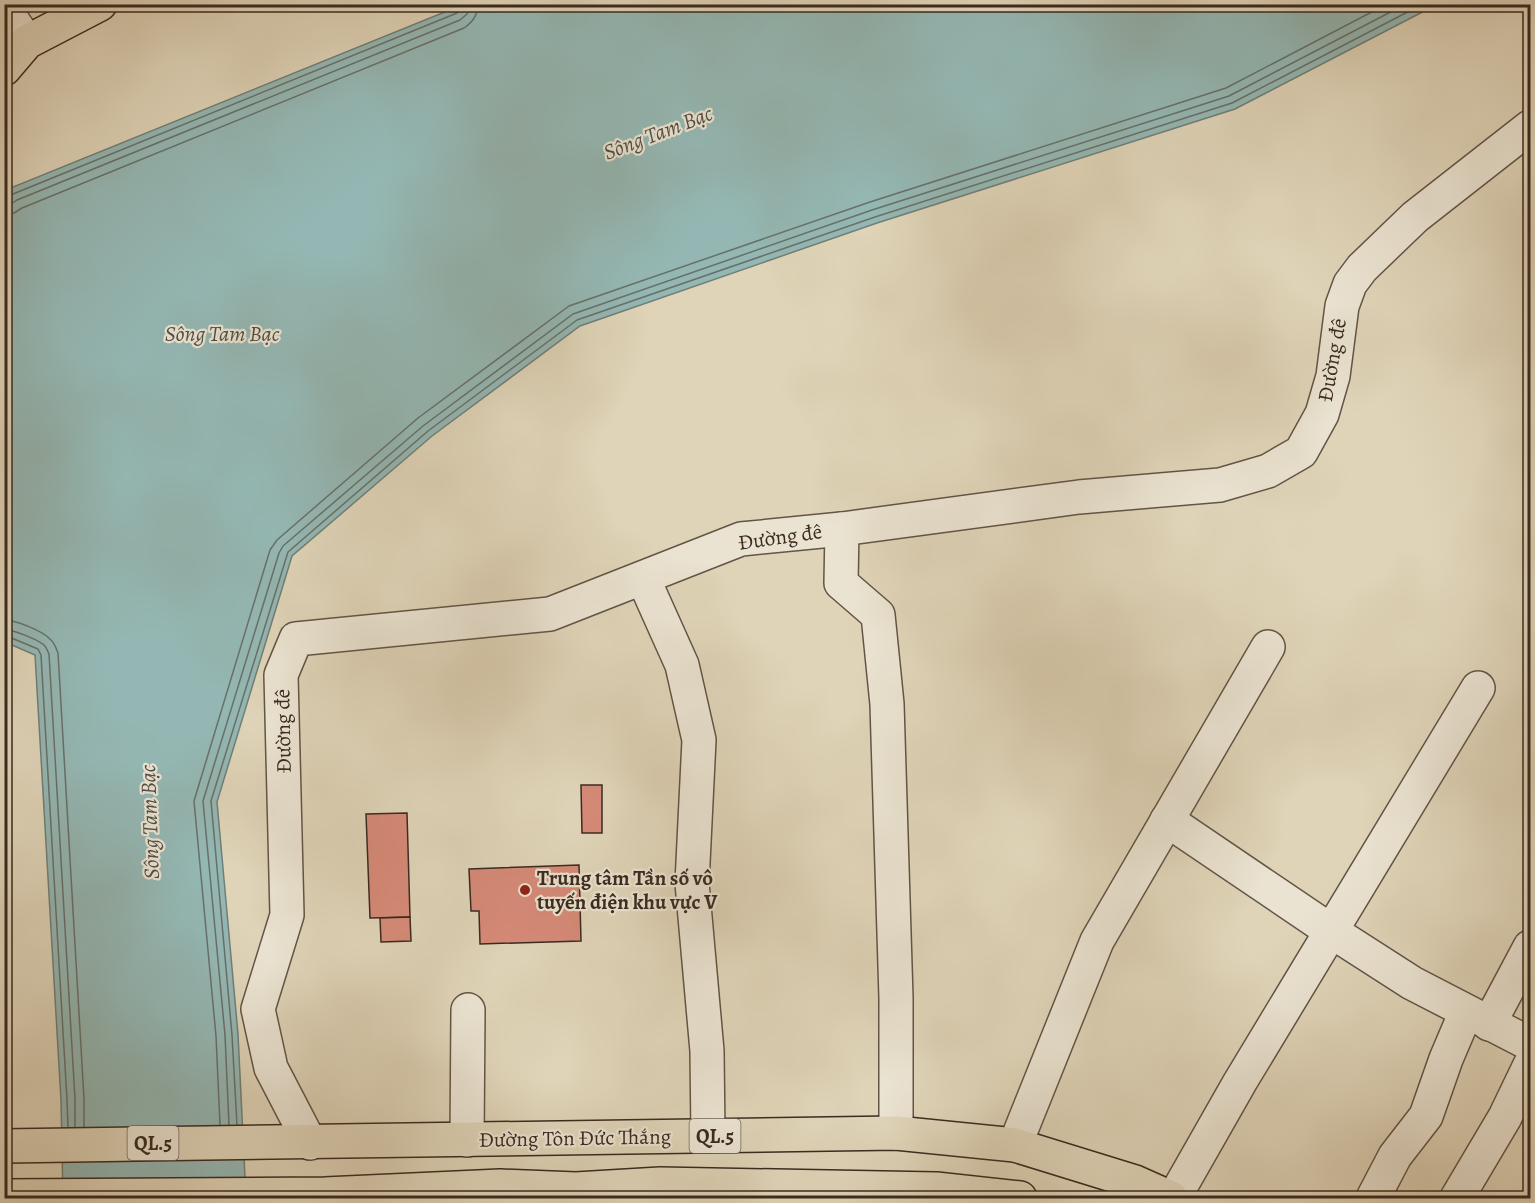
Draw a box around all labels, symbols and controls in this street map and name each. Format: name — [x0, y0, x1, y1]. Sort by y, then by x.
water label: Sông Tam Bạc — [599, 98, 717, 168]
street label: Đường đê — [1311, 316, 1353, 404]
water label: Sông Tam Bạc — [165, 319, 280, 349]
street label: Đường đê — [736, 517, 824, 557]
street label: Đường đê — [268, 689, 298, 773]
water label: Sông Tam Bạc — [133, 764, 167, 880]
place label: Trung tâm Tần số vô tuyến điện khu vực V — [537, 864, 718, 916]
marker: Trung tâm Tần số vô tuyến điện khu vực V — [518, 883, 532, 897]
road number: QL.5 — [690, 1119, 740, 1153]
street label: Đường Tôn Đức Thắng — [479, 1122, 672, 1154]
road number: QL.5 — [128, 1126, 178, 1160]

